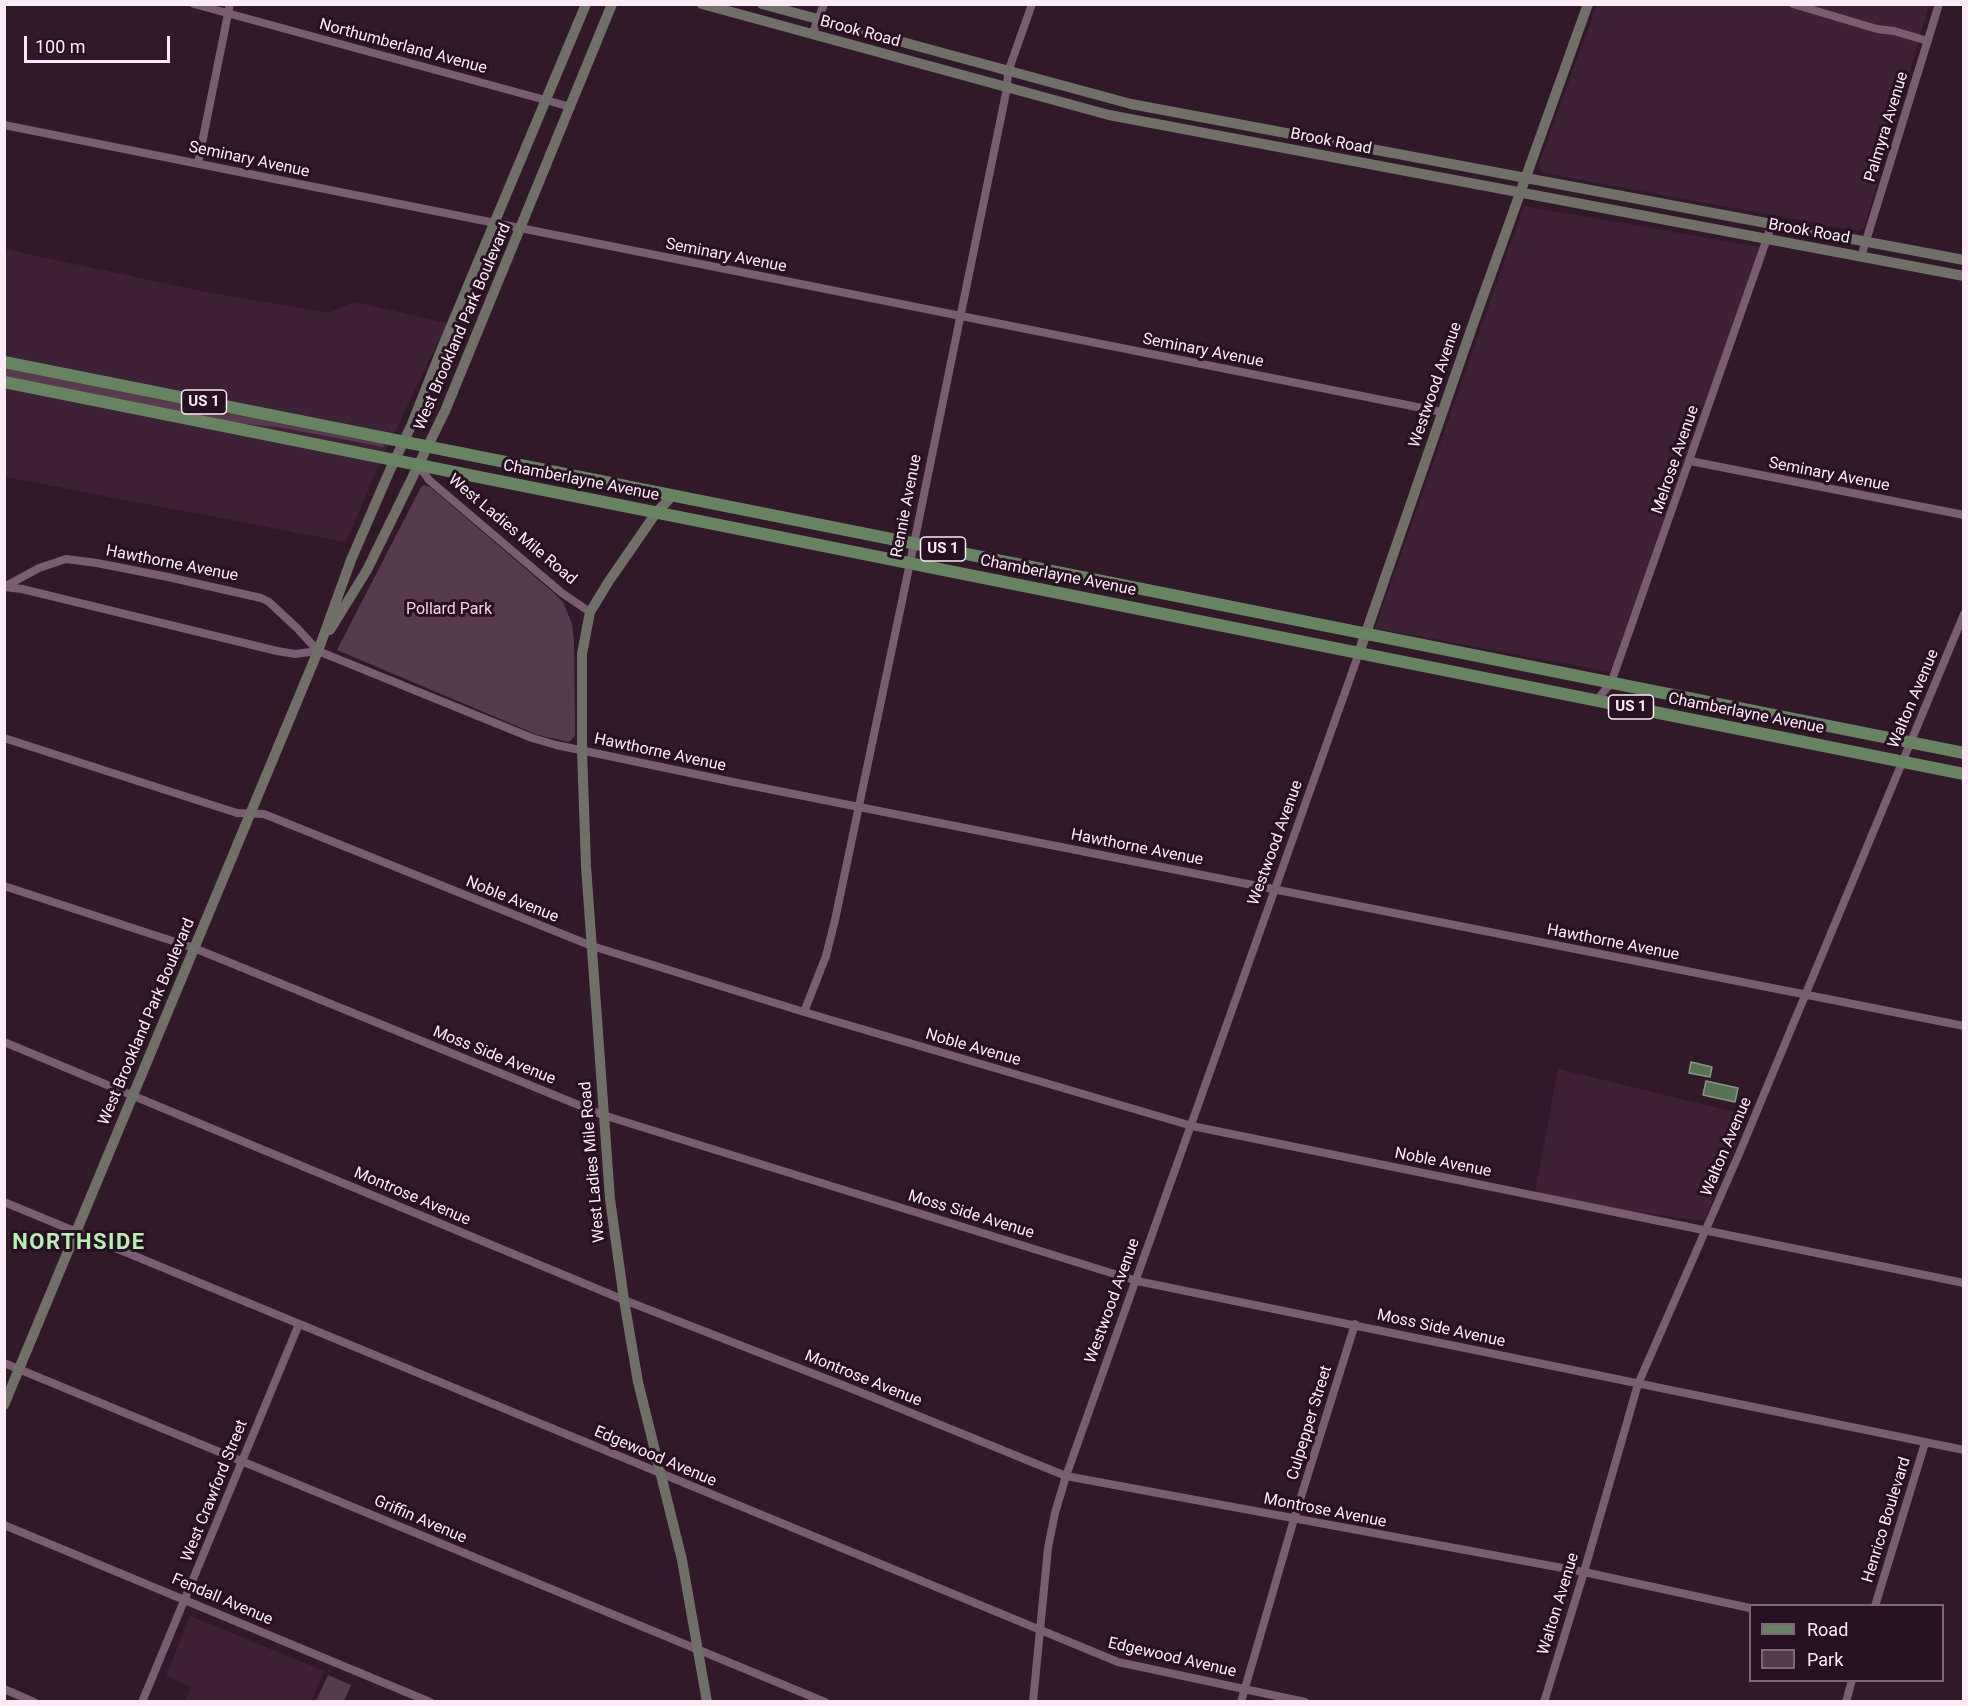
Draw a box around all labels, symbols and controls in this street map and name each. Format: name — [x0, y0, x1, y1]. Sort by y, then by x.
street label: Brook Road — [818, 12, 902, 52]
street label: Northumberland Avenue — [317, 15, 489, 79]
scale bar — [27, 24, 172, 62]
text: 100 m — [35, 36, 86, 57]
street label: Palmyra Avenue — [1861, 70, 1913, 184]
street label: Brook Road — [1289, 125, 1373, 159]
street label: Seminary Avenue — [187, 138, 311, 182]
street label: Brook Road — [1767, 215, 1851, 249]
street label: West Brookland Park Boulevard — [411, 221, 515, 433]
street label: Seminary Avenue — [664, 235, 788, 277]
street label: Westwood Avenue — [1406, 320, 1466, 450]
street label: Seminary Avenue — [1141, 330, 1265, 372]
road number: US 1 — [182, 390, 226, 414]
street label: Melrose Avenue — [1648, 403, 1704, 517]
street label: Rennie Avenue — [888, 453, 926, 559]
street label: Seminary Avenue — [1767, 454, 1891, 496]
street label: Chamberlayne Avenue — [501, 456, 661, 506]
street label: West Ladies Mile Road — [444, 471, 580, 589]
road number: US 1 — [920, 537, 966, 561]
street label: Hawthorne Avenue — [104, 542, 240, 586]
street label: Chamberlayne Avenue — [978, 551, 1138, 601]
park label: Pollard Park — [406, 600, 492, 620]
street label: Walton Avenue — [1884, 647, 1944, 751]
street label: Chamberlayne Avenue — [1666, 689, 1826, 739]
road number: US 1 — [1608, 695, 1654, 719]
street label: Hawthorne Avenue — [592, 730, 728, 776]
street label: Westwood Avenue — [1244, 778, 1308, 908]
street label: Hawthorne Avenue — [1069, 826, 1205, 870]
street label: Noble Avenue — [463, 873, 561, 927]
street label: West Brookland Park Boulevard — [95, 916, 199, 1128]
street label: Hawthorne Avenue — [1545, 921, 1681, 965]
street label: Moss Side Avenue — [430, 1023, 558, 1089]
street label: Noble Avenue — [923, 1025, 1023, 1071]
street label: West Ladies Mile Road — [576, 1081, 610, 1243]
street label: Walton Avenue — [1697, 1095, 1757, 1199]
street label: Noble Avenue — [1393, 1144, 1493, 1182]
street label: Montrose Avenue — [351, 1164, 473, 1230]
street label: Moss Side Avenue — [906, 1187, 1036, 1243]
district label: NORTHSIDE — [12, 1230, 146, 1256]
street label: Westwood Avenue — [1081, 1236, 1145, 1366]
street label: Moss Side Avenue — [1375, 1306, 1507, 1352]
street label: Montrose Avenue — [802, 1347, 924, 1411]
street label: Culpepper Street — [1283, 1363, 1337, 1483]
street label: West Crawford Street — [178, 1417, 252, 1565]
street label: Edgewood Avenue — [591, 1423, 719, 1491]
street label: Henrico Boulevard — [1859, 1455, 1915, 1585]
street label: Montrose Avenue — [1262, 1490, 1388, 1532]
street label: Griffin Avenue — [371, 1492, 469, 1548]
street label: Walton Avenue — [1534, 1551, 1584, 1657]
street label: Fendall Avenue — [169, 1570, 275, 1630]
legend — [1749, 1604, 1944, 1682]
text: Road — [1807, 1619, 1848, 1640]
street label: Edgewood Avenue — [1106, 1634, 1238, 1682]
text: Park — [1807, 1649, 1843, 1670]

